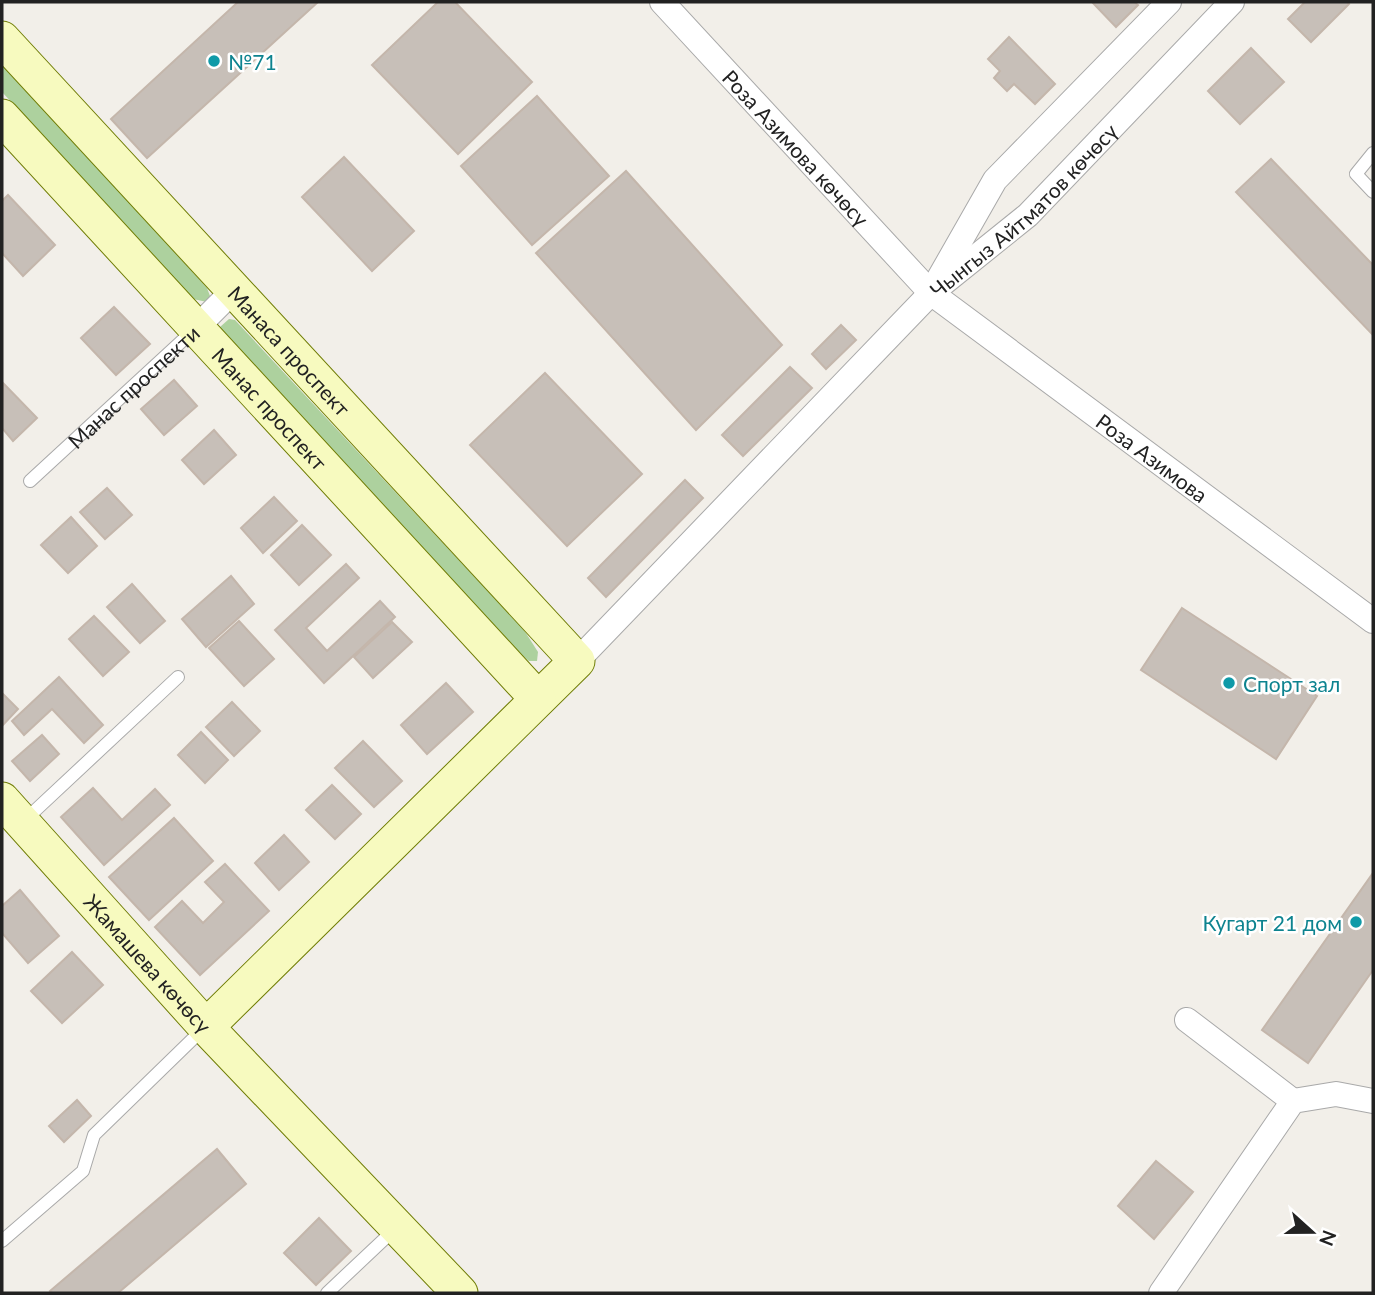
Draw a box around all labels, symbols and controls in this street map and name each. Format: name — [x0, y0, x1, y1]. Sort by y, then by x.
place label: №71 — [228, 49, 277, 74]
marker: №71 — [206, 53, 222, 69]
street label: Роза Азимова көчөсү — [718, 64, 875, 231]
street label: Чынгыз Айтматов көчөсү — [925, 118, 1122, 302]
street label: Манаса проспект — [224, 280, 356, 421]
street label: Манас проспекти — [62, 320, 204, 453]
street label: Манас проспект — [208, 342, 333, 475]
street label: Роза Азимова — [1092, 408, 1213, 507]
place label: Спорт зал — [1243, 671, 1340, 696]
marker: Спорт зал — [1221, 675, 1237, 691]
street label: Жамашева көчөсү — [80, 888, 217, 1038]
place label: Кугарт 21 дом — [1202, 910, 1342, 935]
marker: Кугарт 21 дом — [1348, 914, 1364, 930]
north arrow — [1277, 1197, 1347, 1267]
text: N — [1315, 1227, 1342, 1249]

